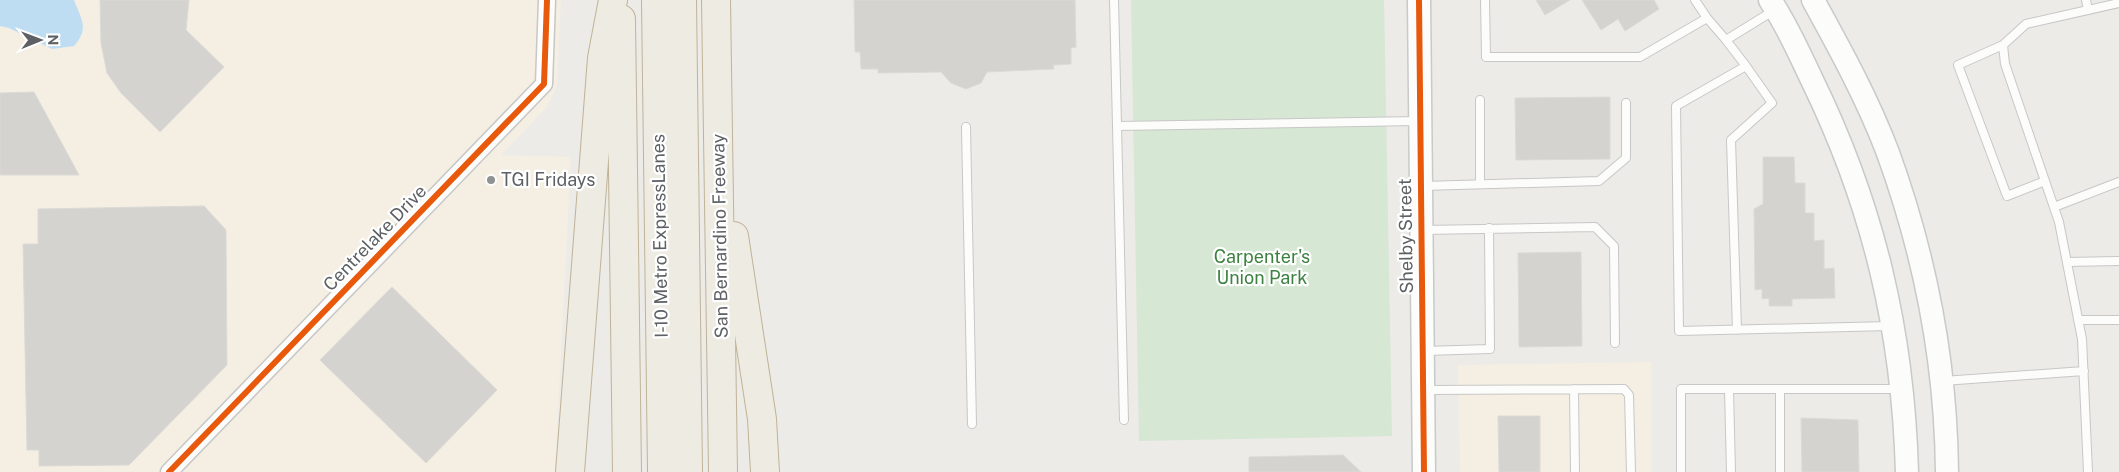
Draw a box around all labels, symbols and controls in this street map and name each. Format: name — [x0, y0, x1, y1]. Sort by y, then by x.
north arrow — [15, 15, 65, 65]
text: N — [45, 34, 61, 45]
street label: San Bernardino Freeway — [707, 133, 732, 338]
street label: I-10 Metro ExpressLanes — [647, 134, 672, 338]
place label: TGI Fridays — [501, 169, 595, 190]
marker: TGI Fridays — [485, 174, 497, 186]
street label: Shelby Street — [1394, 178, 1417, 294]
street label: Centrelake Drive — [319, 180, 431, 295]
park label: Carpenter's Union Park — [1214, 246, 1310, 288]

